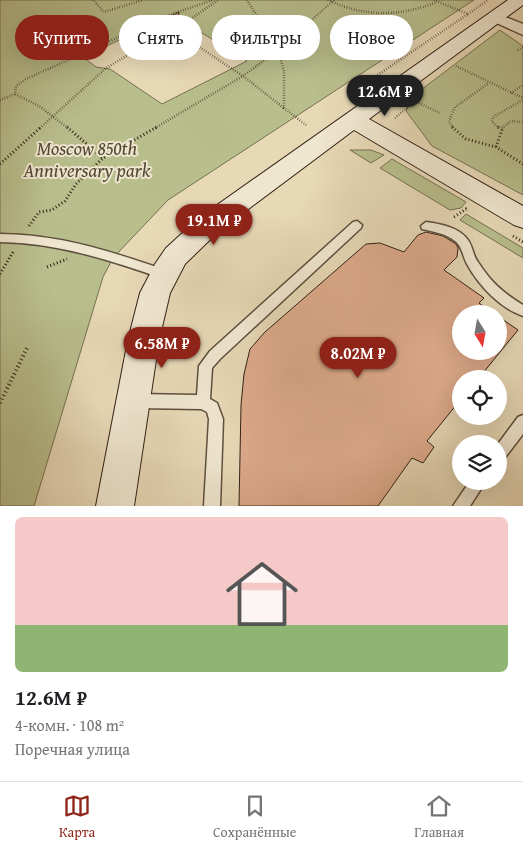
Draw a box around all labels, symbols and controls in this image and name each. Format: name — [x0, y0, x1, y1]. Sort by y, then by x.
chip: Купить — [15, 15, 109, 60]
chip: Снять — [119, 15, 202, 60]
chip: Фильтры — [212, 15, 320, 60]
chip: Новое — [330, 15, 413, 60]
pin: 12.6M ₽ — [339, 74, 431, 117]
text: 12.6M ₽ — [358, 79, 412, 103]
park label: Moscow 850th Anniversary park — [23, 134, 151, 184]
pin: 19.1M ₽ — [168, 204, 260, 246]
text: 19.1M ₽ — [187, 208, 241, 232]
north arrow — [452, 305, 508, 360]
map controls — [452, 305, 507, 490]
pin: 6.58M ₽ — [116, 326, 208, 369]
text: 6.58M ₽ — [135, 331, 189, 355]
pin: 8.02M ₽ — [312, 336, 404, 379]
text: 8.02M ₽ — [331, 341, 385, 365]
button: locate — [452, 370, 507, 425]
button: layers — [452, 435, 507, 490]
icon: home — [217, 549, 307, 639]
text: 12.6M ₽ — [15, 682, 87, 713]
text: 4-комн. · 108 m² — [15, 713, 124, 737]
text: Поречная улица — [15, 737, 130, 761]
tab: Карта — [59, 792, 95, 842]
tab: Сохранённые — [213, 792, 296, 842]
tab: Главная — [414, 792, 464, 842]

